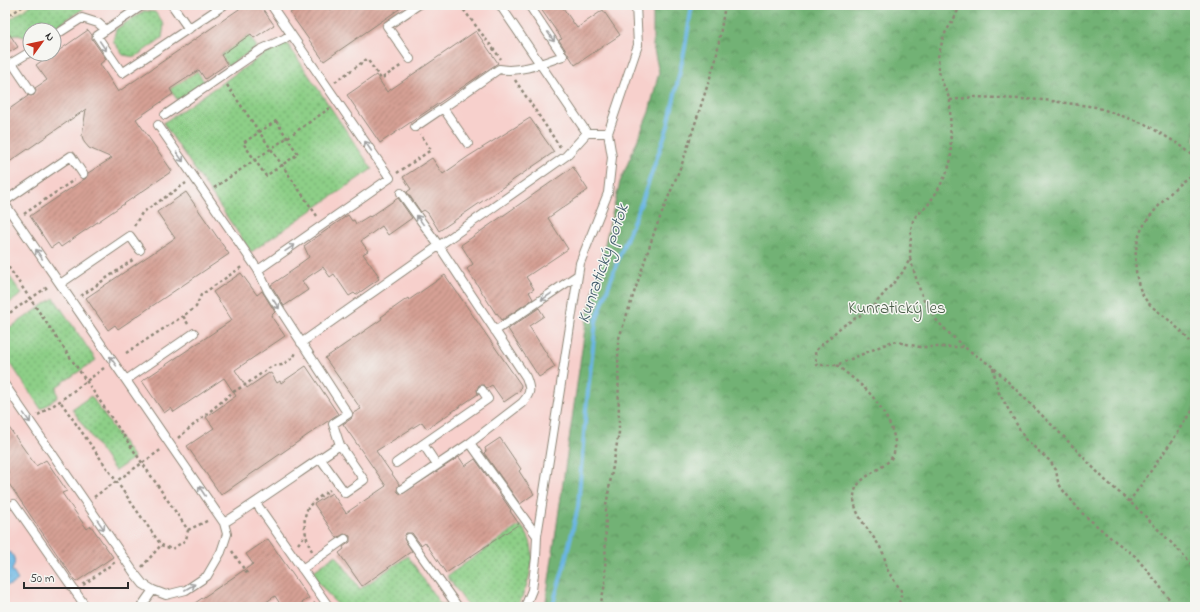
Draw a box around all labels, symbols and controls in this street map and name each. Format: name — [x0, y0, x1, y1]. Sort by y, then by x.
north arrow — [22, 22, 62, 62]
text: N — [41, 30, 58, 45]
one-way arrow — [546, 32, 555, 43]
one-way arrow — [99, 40, 107, 51]
one-way arrow — [364, 141, 372, 152]
one-way arrow — [176, 151, 184, 162]
water label: Kunratický potok — [571, 200, 637, 327]
one-way arrow — [416, 214, 424, 225]
one-way arrow — [285, 244, 296, 252]
one-way arrow — [35, 248, 43, 259]
one-way arrow — [541, 293, 552, 301]
park label: Kunratický les — [848, 296, 946, 322]
one-way arrow — [273, 298, 281, 310]
one-way arrow — [109, 356, 117, 367]
one-way arrow — [23, 412, 31, 423]
one-way arrow — [198, 486, 206, 497]
one-way arrow — [97, 519, 105, 530]
scale bar — [24, 564, 128, 590]
text: 50 m — [30, 570, 54, 588]
one-way arrow — [184, 583, 196, 591]

